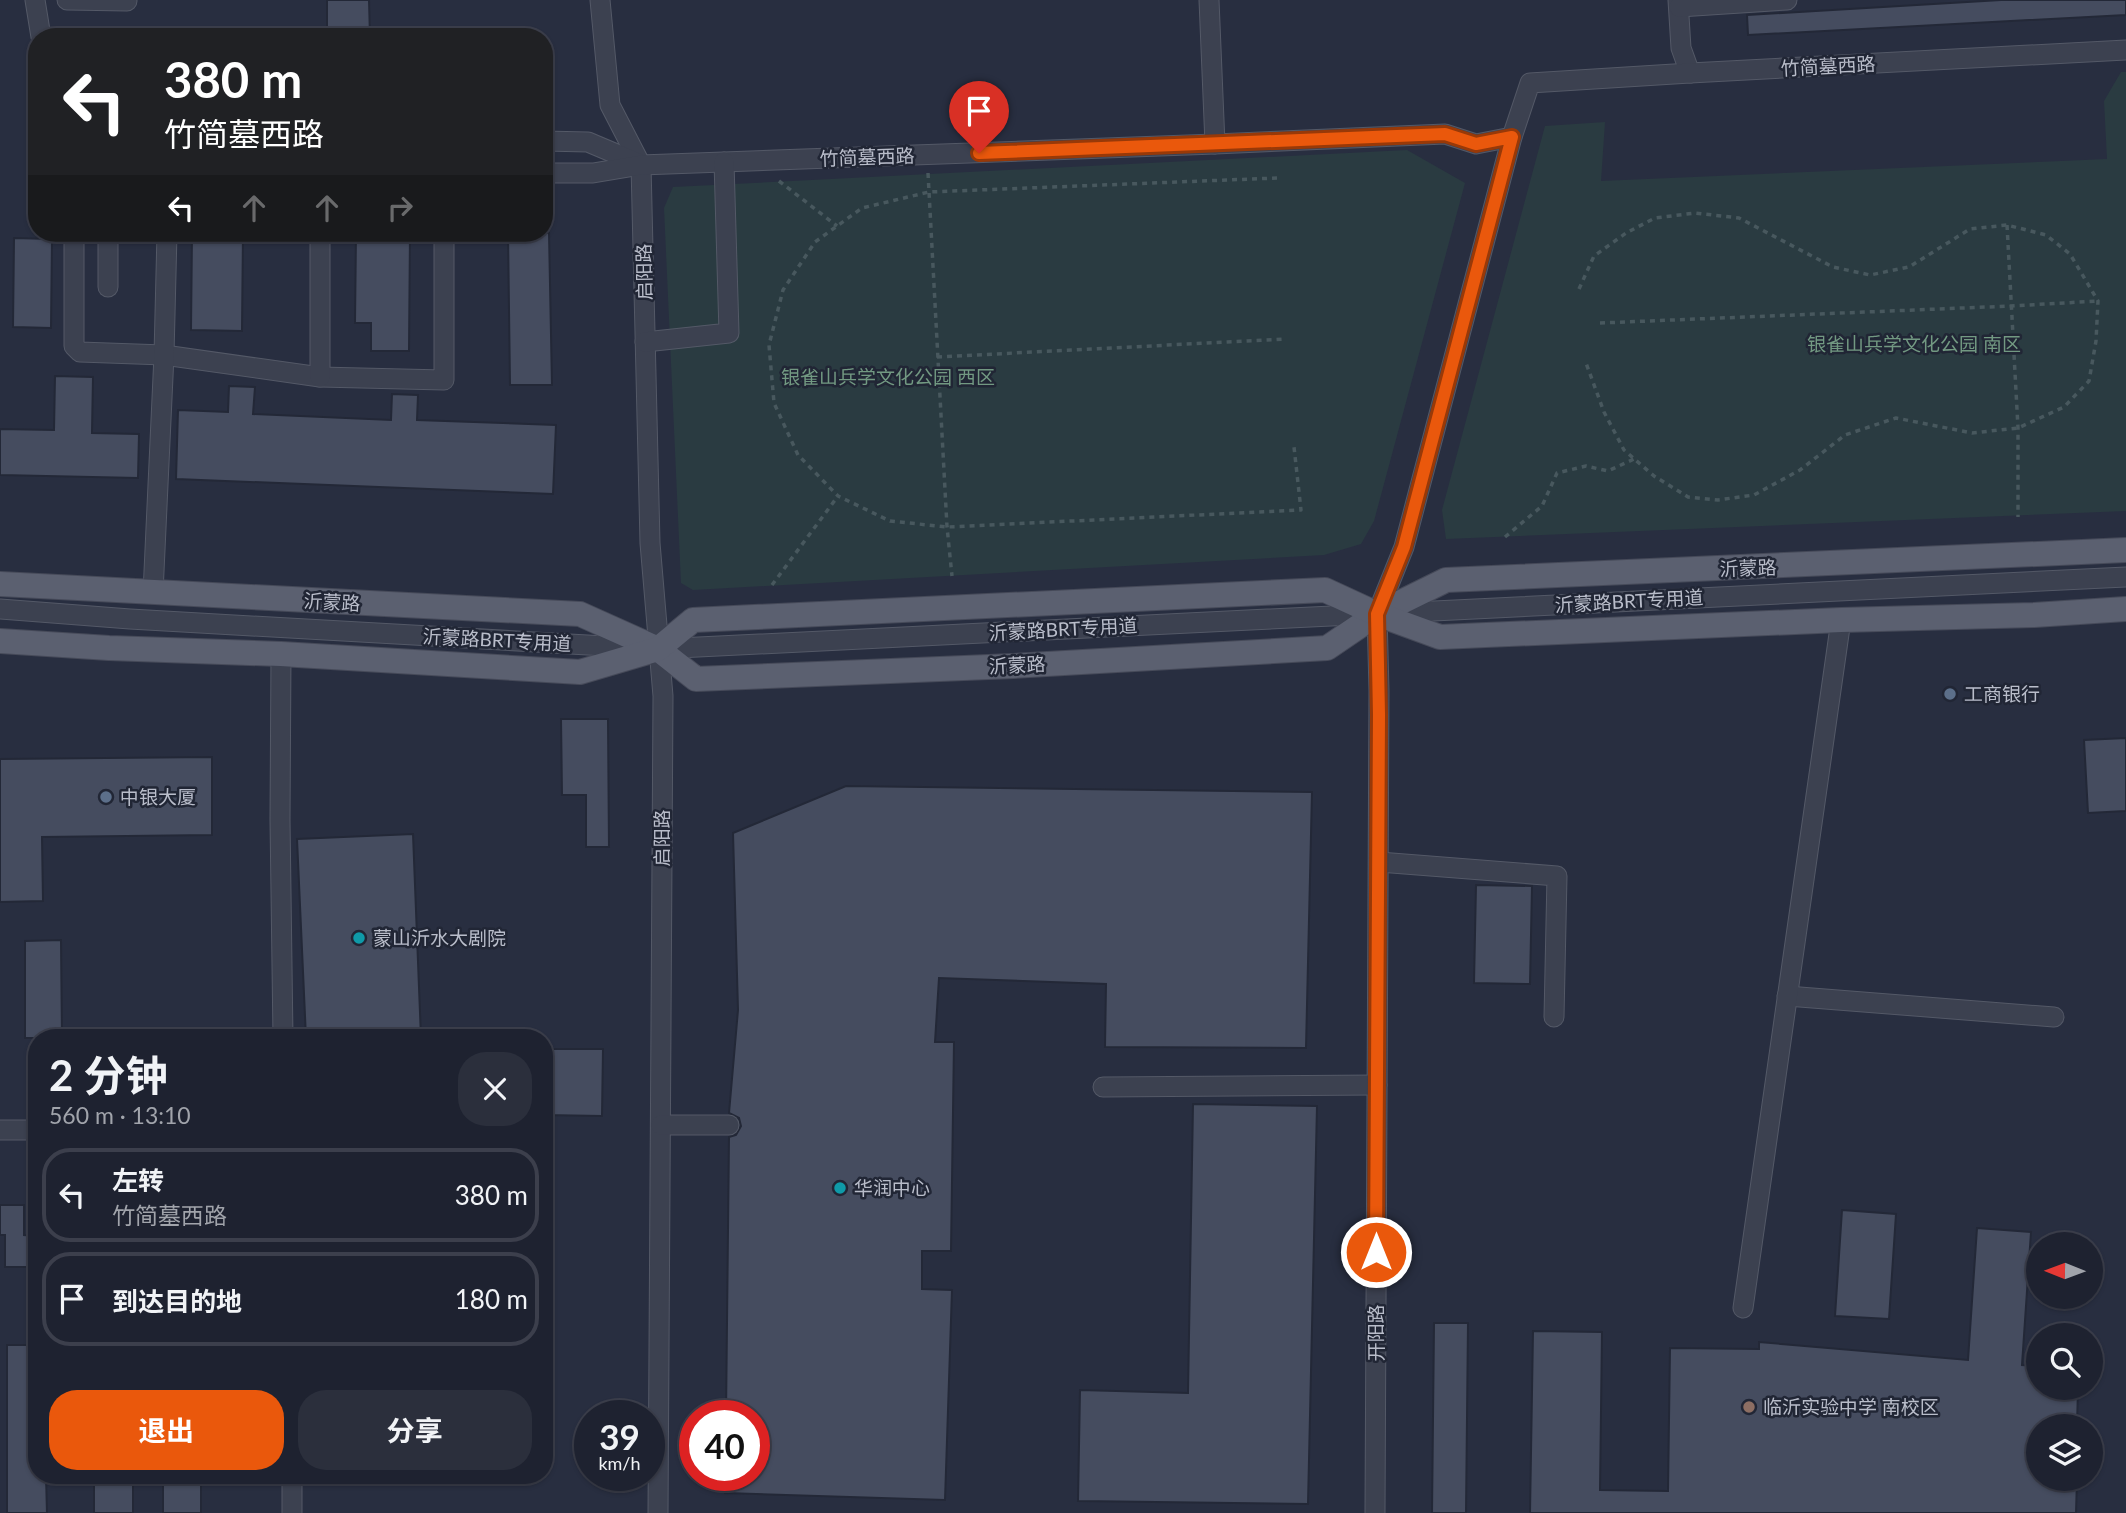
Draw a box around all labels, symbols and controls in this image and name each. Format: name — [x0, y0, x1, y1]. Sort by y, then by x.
text: 380 m — [164, 50, 302, 108]
street label: 竹简墓西路 — [1780, 52, 1876, 79]
icon: left — [49, 56, 140, 147]
pin — [949, 81, 1009, 153]
icon: arrive — [960, 92, 998, 130]
text: 竹简墓西路 — [164, 114, 324, 153]
street label: 竹简墓西路 — [819, 143, 915, 170]
icon: left — [162, 189, 200, 227]
icon: ahead — [235, 189, 273, 227]
icon: ahead — [308, 189, 346, 227]
icon: right — [381, 189, 419, 227]
street label: 启阳路 — [632, 243, 655, 301]
park label: 银雀山兵学文化公园 南区 — [1807, 332, 2021, 355]
park label: 银雀山兵学文化公园 西区 — [781, 365, 995, 388]
street label: 沂蒙路 — [1719, 555, 1777, 580]
street label: 沂蒙路BRT专用道 — [1554, 585, 1704, 616]
street label: 沂蒙路 — [303, 589, 361, 614]
street label: 沂蒙路BRT专用道 — [988, 613, 1138, 644]
street label: 沂蒙路BRT专用道 — [422, 624, 572, 655]
street label: 沂蒙路 — [988, 652, 1046, 677]
place label: 工商银行 — [1964, 682, 2040, 705]
marker: 工商银行 — [1942, 686, 1958, 702]
place label: 中银大厦 — [120, 785, 196, 808]
marker: 中银大厦 — [98, 789, 114, 805]
street label: 启阳路 — [650, 809, 673, 867]
place label: 蒙山沂水大剧院 — [373, 926, 506, 949]
marker: 蒙山沂水大剧院 — [351, 930, 367, 946]
text: 2 分钟 — [49, 1050, 168, 1100]
button: close — [458, 1052, 532, 1126]
text: 560 m · 13:10 — [49, 1101, 191, 1129]
text: 左转 — [112, 1164, 164, 1196]
icon: left — [53, 1176, 91, 1214]
place label: 华润中心 — [854, 1176, 930, 1199]
text: 380 m — [455, 1179, 528, 1211]
marker: 华润中心 — [832, 1180, 848, 1196]
text: 竹简墓西路 — [112, 1201, 227, 1229]
position arrow — [1339, 1215, 1413, 1289]
north arrow — [2026, 1232, 2104, 1309]
map controls — [2026, 1232, 2103, 1491]
icon: arrive — [53, 1280, 91, 1318]
text: 180 m — [455, 1283, 528, 1315]
text: 到达目的地 — [112, 1285, 242, 1317]
street label: 开阳路 — [1364, 1304, 1387, 1362]
button: search — [2026, 1323, 2103, 1400]
button: 退出 — [49, 1390, 284, 1470]
button: 分享 — [298, 1390, 532, 1470]
place label: 临沂实验中学 南校区 — [1763, 1395, 1939, 1418]
marker: 临沂实验中学 南校区 — [1741, 1399, 1757, 1415]
speed limit sign: 40 — [679, 1400, 770, 1491]
button: layers — [2026, 1414, 2103, 1491]
text: 39 — [599, 1415, 640, 1457]
text: km/h — [598, 1452, 641, 1474]

